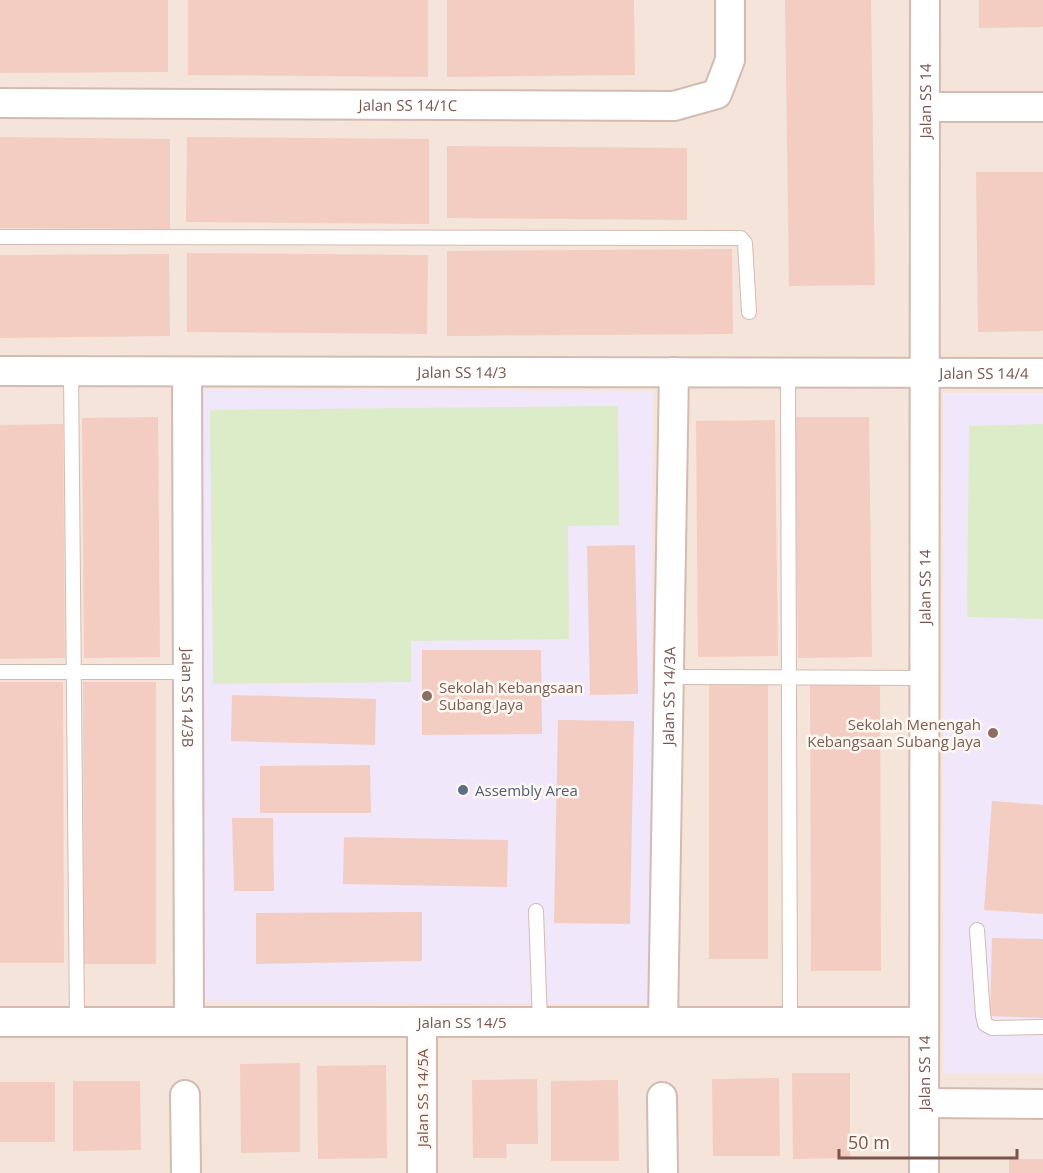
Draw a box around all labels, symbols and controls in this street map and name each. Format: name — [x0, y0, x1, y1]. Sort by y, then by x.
street label: Jalan SS 14 — [915, 63, 935, 141]
street label: Jalan SS 14/1C — [357, 95, 457, 115]
street label: Jalan SS 14/3 — [415, 362, 507, 382]
street label: Jalan SS 14/4 — [937, 363, 1029, 383]
street label: Jalan SS 14 — [914, 549, 935, 627]
street label: Jalan SS 14/3B — [178, 646, 198, 748]
street label: Jalan SS 14/3A — [658, 646, 679, 748]
place label: Sekolah Kebangsaan Subang Jaya — [439, 677, 583, 714]
marker: Sekolah Kebangsaan Subang Jaya — [420, 689, 434, 703]
place label: Sekolah Menengah Kebangsaan Subang Jaya — [807, 714, 981, 751]
marker: Sekolah Menengah Kebangsaan Subang Jaya — [986, 726, 1000, 740]
place label: Assembly Area — [475, 780, 578, 800]
marker: Assembly Area — [456, 783, 470, 797]
street label: Jalan SS 14/5 — [415, 1012, 507, 1032]
street label: Jalan SS 14 — [914, 1035, 934, 1113]
street label: Jalan SS 14/5A — [412, 1048, 432, 1149]
scale bar — [839, 1122, 1018, 1160]
text: 50 m — [848, 1130, 890, 1154]

